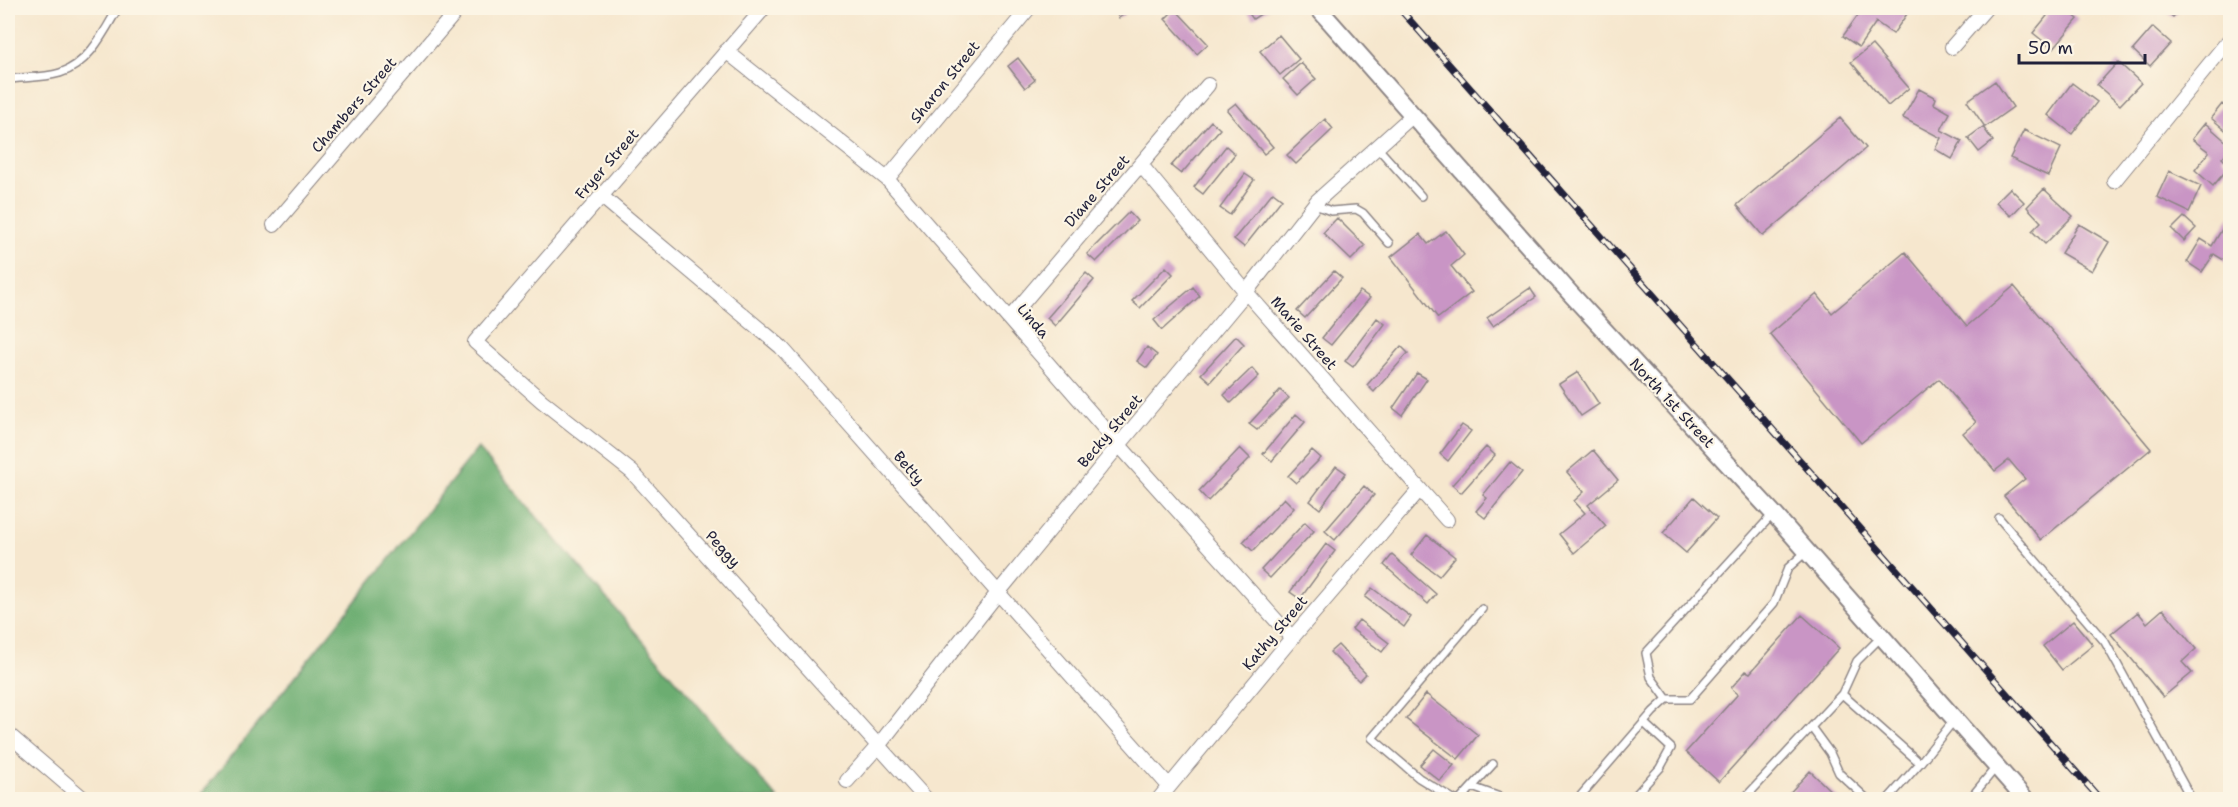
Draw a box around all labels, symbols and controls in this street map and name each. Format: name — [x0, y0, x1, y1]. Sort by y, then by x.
scale bar — [2019, 27, 2145, 65]
text: 50 m — [2028, 36, 2073, 60]
street label: Sharon Street — [906, 37, 984, 127]
street label: Chambers Street — [307, 53, 401, 157]
street label: Fryer Street — [571, 124, 643, 204]
street label: Diane Street — [1060, 150, 1134, 232]
street label: Marie Street — [1266, 292, 1342, 374]
street label: Linda — [1012, 299, 1054, 343]
street label: North 1st Street — [1625, 354, 1719, 452]
street label: Becky Street — [1073, 390, 1147, 472]
street label: Betty — [889, 447, 929, 489]
street label: Peggy — [701, 526, 745, 572]
street label: Kathy Street — [1238, 591, 1312, 675]

